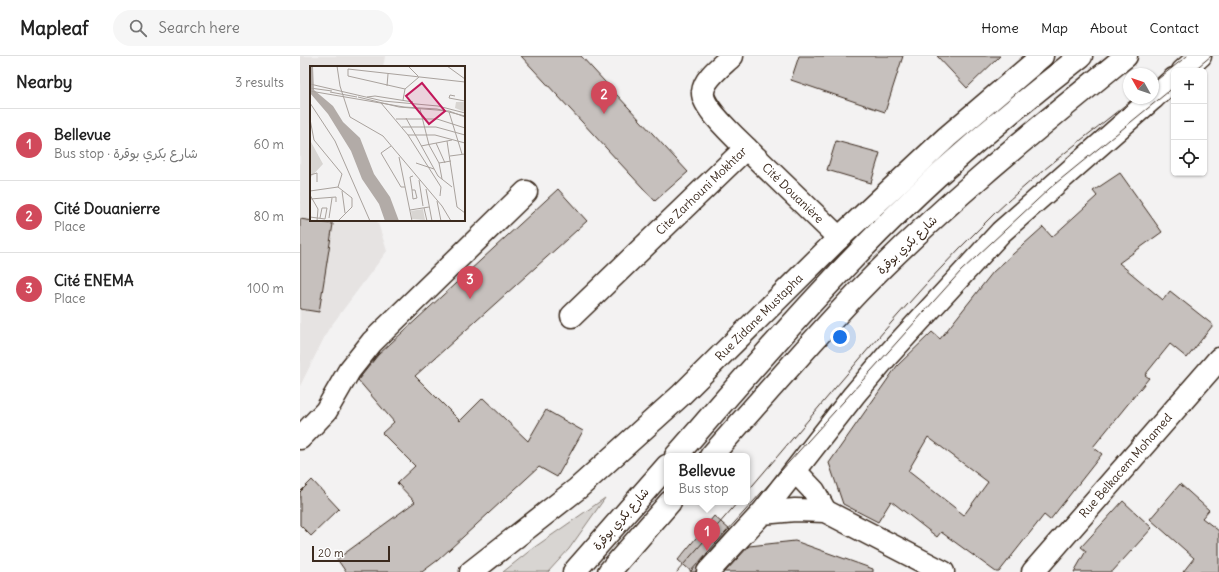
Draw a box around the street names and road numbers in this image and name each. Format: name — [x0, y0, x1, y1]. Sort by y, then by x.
street label: Cite Zarhouni Mokhtar — [653, 143, 750, 238]
street label: Cité Douanière — [759, 160, 827, 226]
street label: شارع بكري بوقرة — [873, 212, 941, 279]
street label: Rue Zidane Mustapha — [712, 270, 806, 364]
street label: Rue Belkacem Mohamed — [1076, 410, 1175, 521]
street label: شارع بكري بوقرة — [589, 484, 653, 554]

